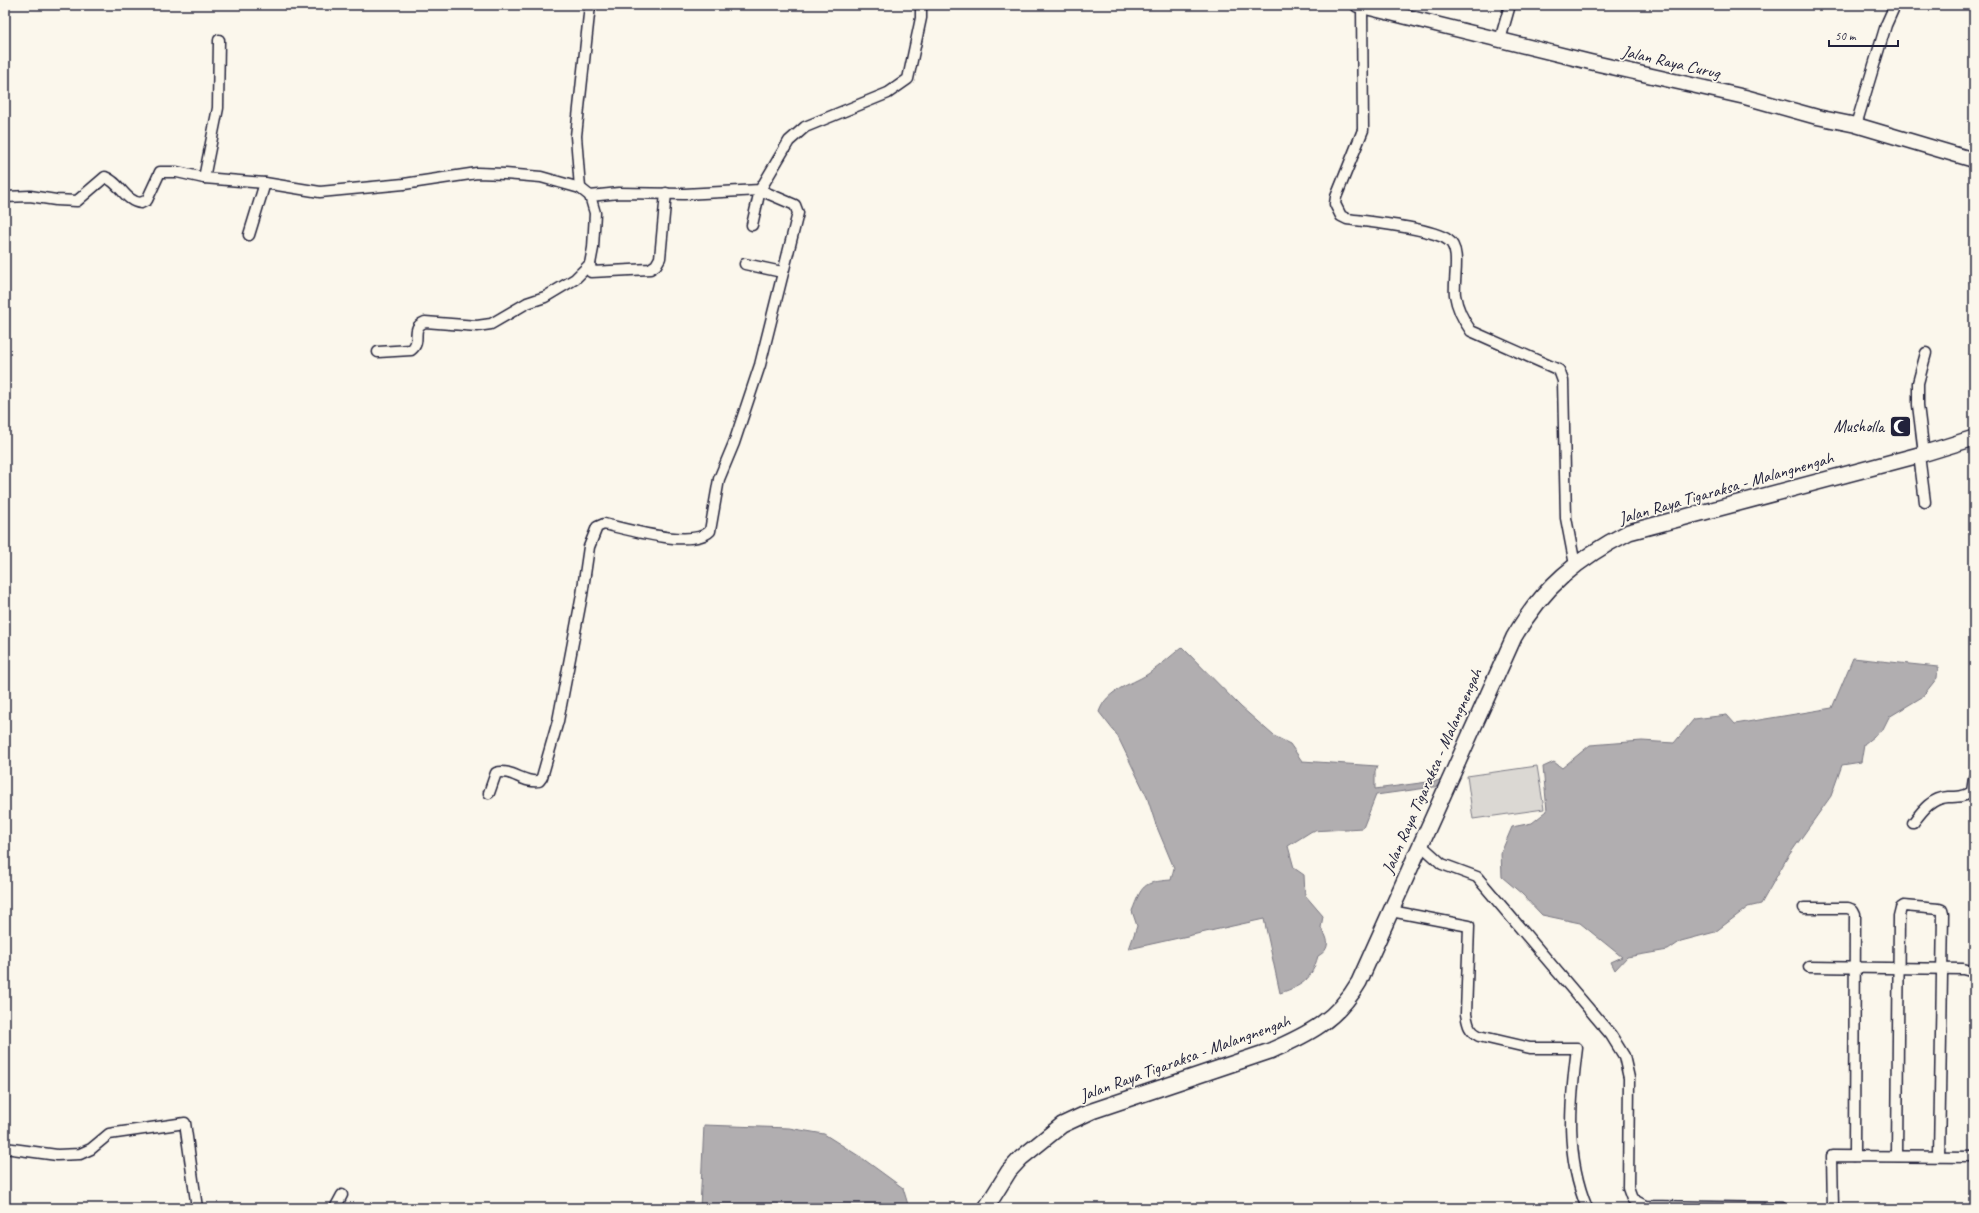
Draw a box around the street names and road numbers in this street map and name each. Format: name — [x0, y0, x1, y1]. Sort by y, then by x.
street label: Jalan Raya Curug — [1619, 40, 1724, 84]
street label: Jalan Raya Tigaraksa - Malangnengah — [1615, 447, 1837, 529]
street label: Jalan Raya Tigaraksa - Malangnengah — [1377, 664, 1487, 878]
street label: Jalan Raya Tigaraksa - Malangnengah — [1076, 1010, 1294, 1106]

